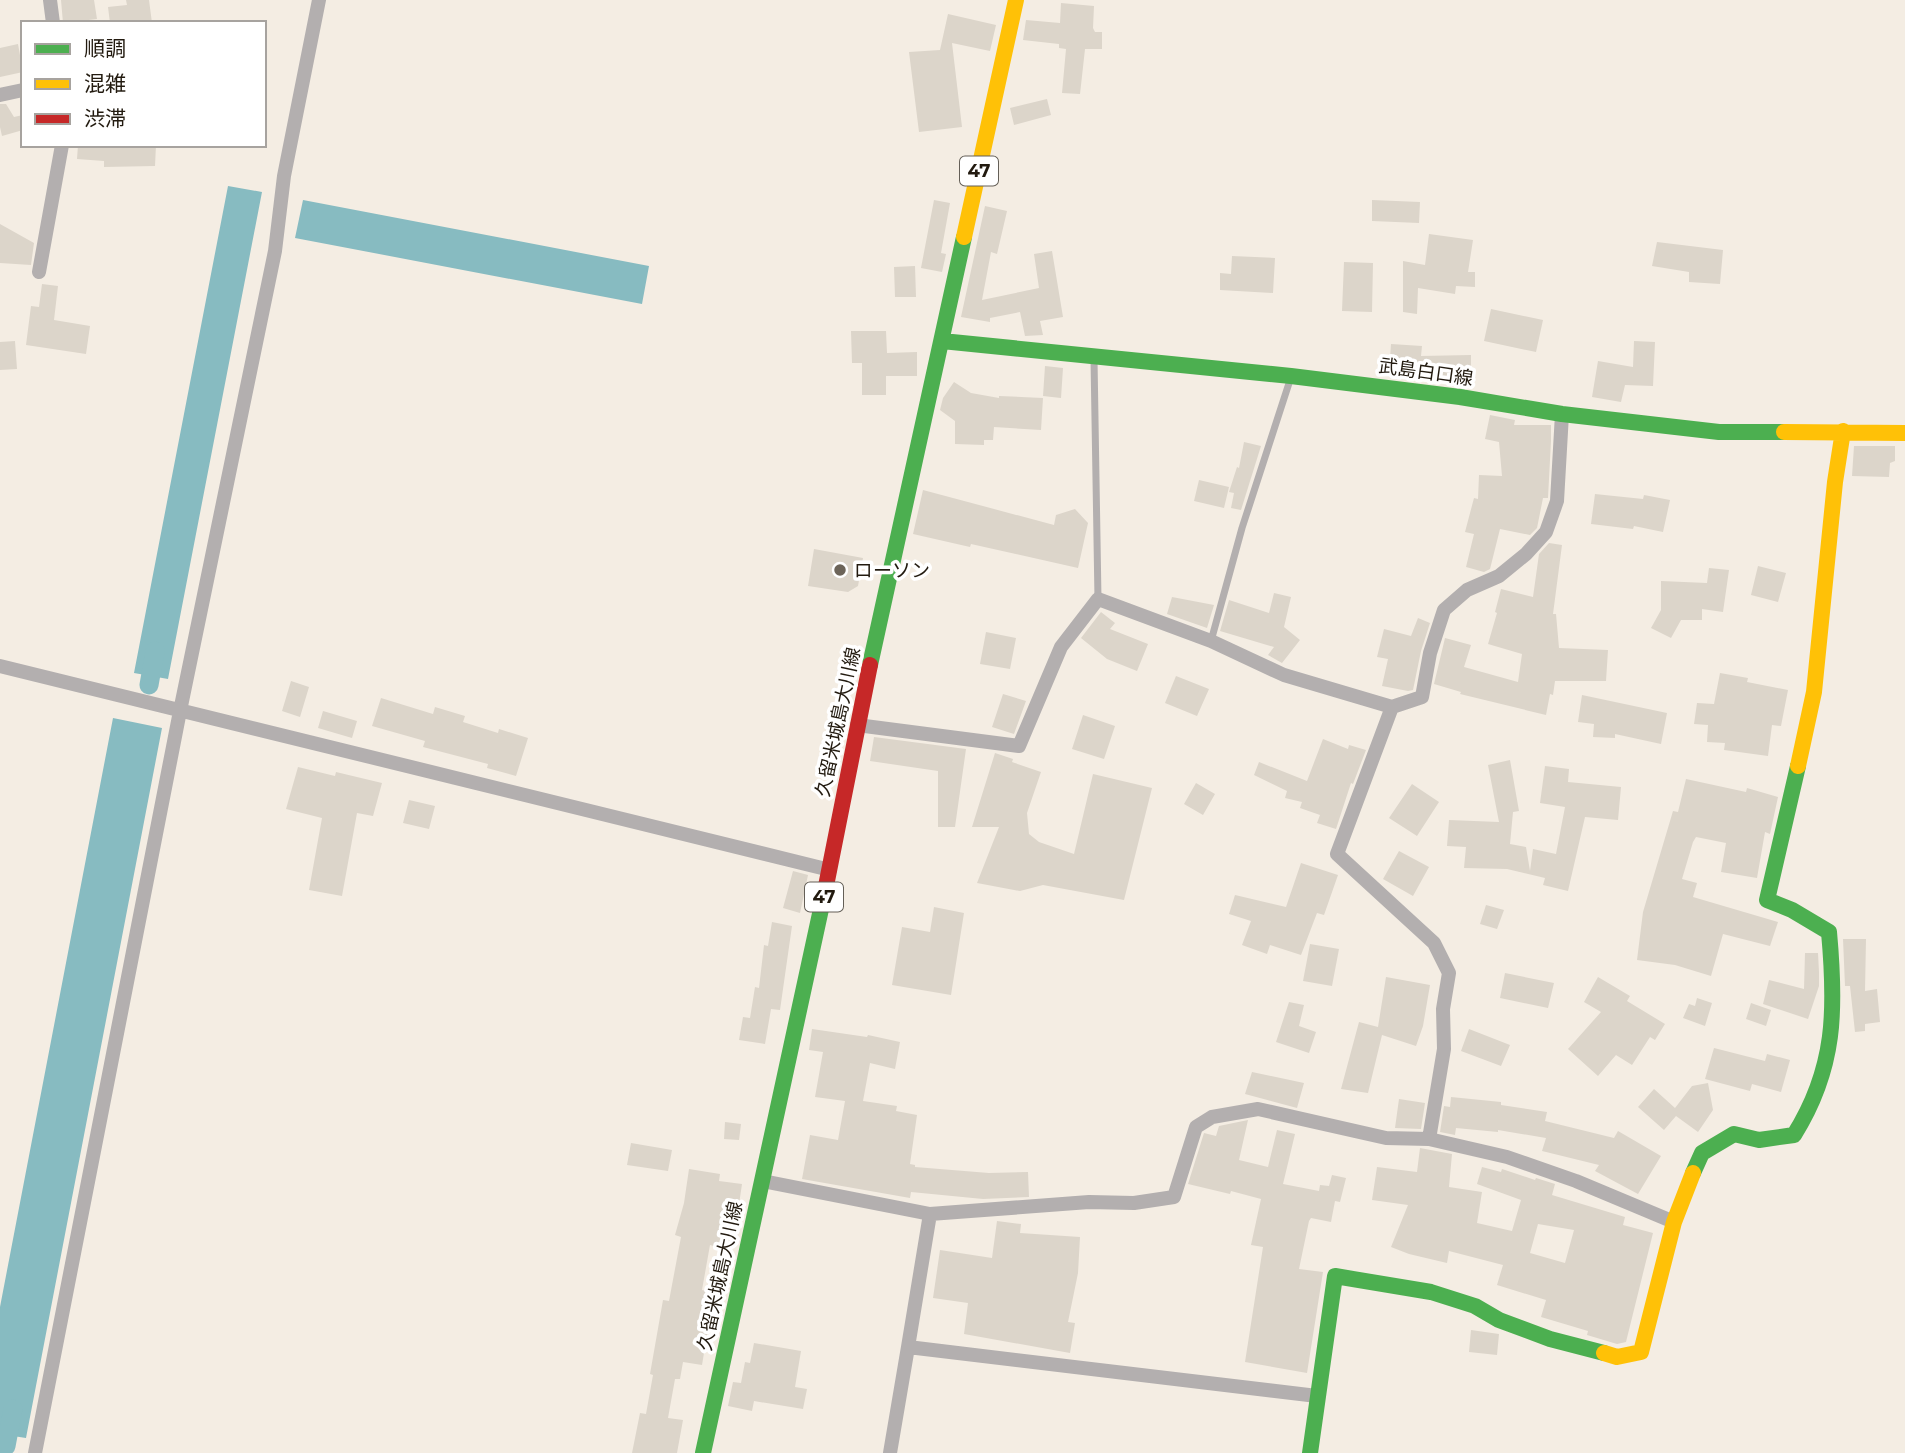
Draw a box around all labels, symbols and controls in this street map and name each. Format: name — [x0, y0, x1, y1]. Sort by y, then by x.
legend — [21, 21, 266, 147]
text: 順調 — [84, 36, 126, 61]
text: 混雑 — [84, 71, 126, 96]
text: 渋滞 — [84, 106, 126, 131]
road number: 47 — [960, 156, 998, 186]
street label: 武島白口線 — [1377, 354, 1475, 390]
place label: ローソン — [854, 559, 930, 582]
marker: ローソン — [832, 562, 848, 578]
street label: 久留米城島大川線 — [811, 645, 865, 799]
road number: 47 — [805, 882, 843, 912]
street label: 久留米城島大川線 — [693, 1199, 747, 1353]

